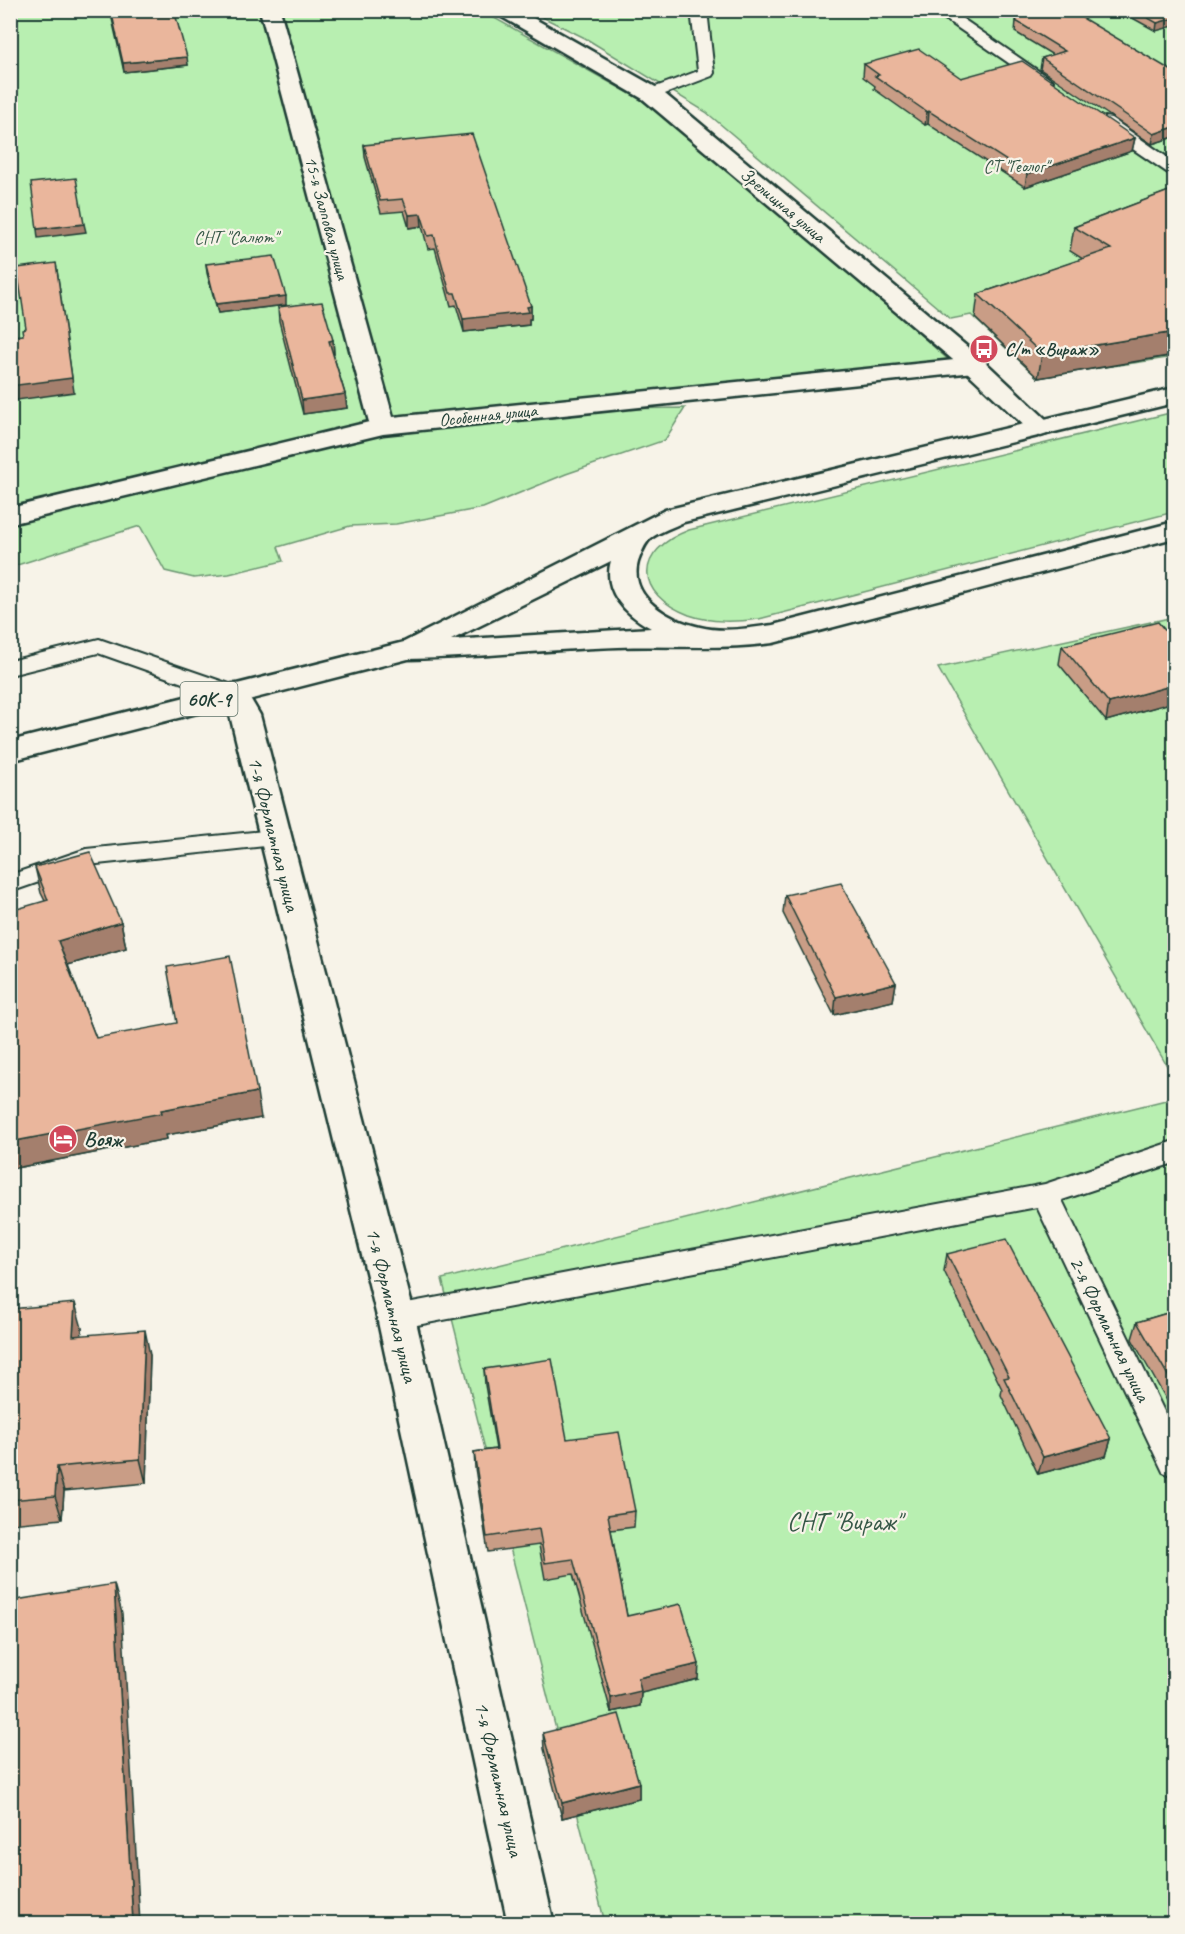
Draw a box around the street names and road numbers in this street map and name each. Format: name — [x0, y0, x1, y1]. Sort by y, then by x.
street label: 15-я Залповая улица — [300, 154, 354, 284]
street label: Зрелищная улица — [736, 163, 831, 248]
street label: Особенная улица — [438, 399, 539, 431]
road number: 60К-9 — [180, 682, 238, 716]
street label: 1-я Форматная улица — [242, 754, 306, 915]
street label: 1-я Форматная улица — [360, 1225, 424, 1386]
street label: 2-я Форматная улица — [1064, 1252, 1157, 1407]
street label: 1-я Форматная улица — [469, 1699, 530, 1860]

